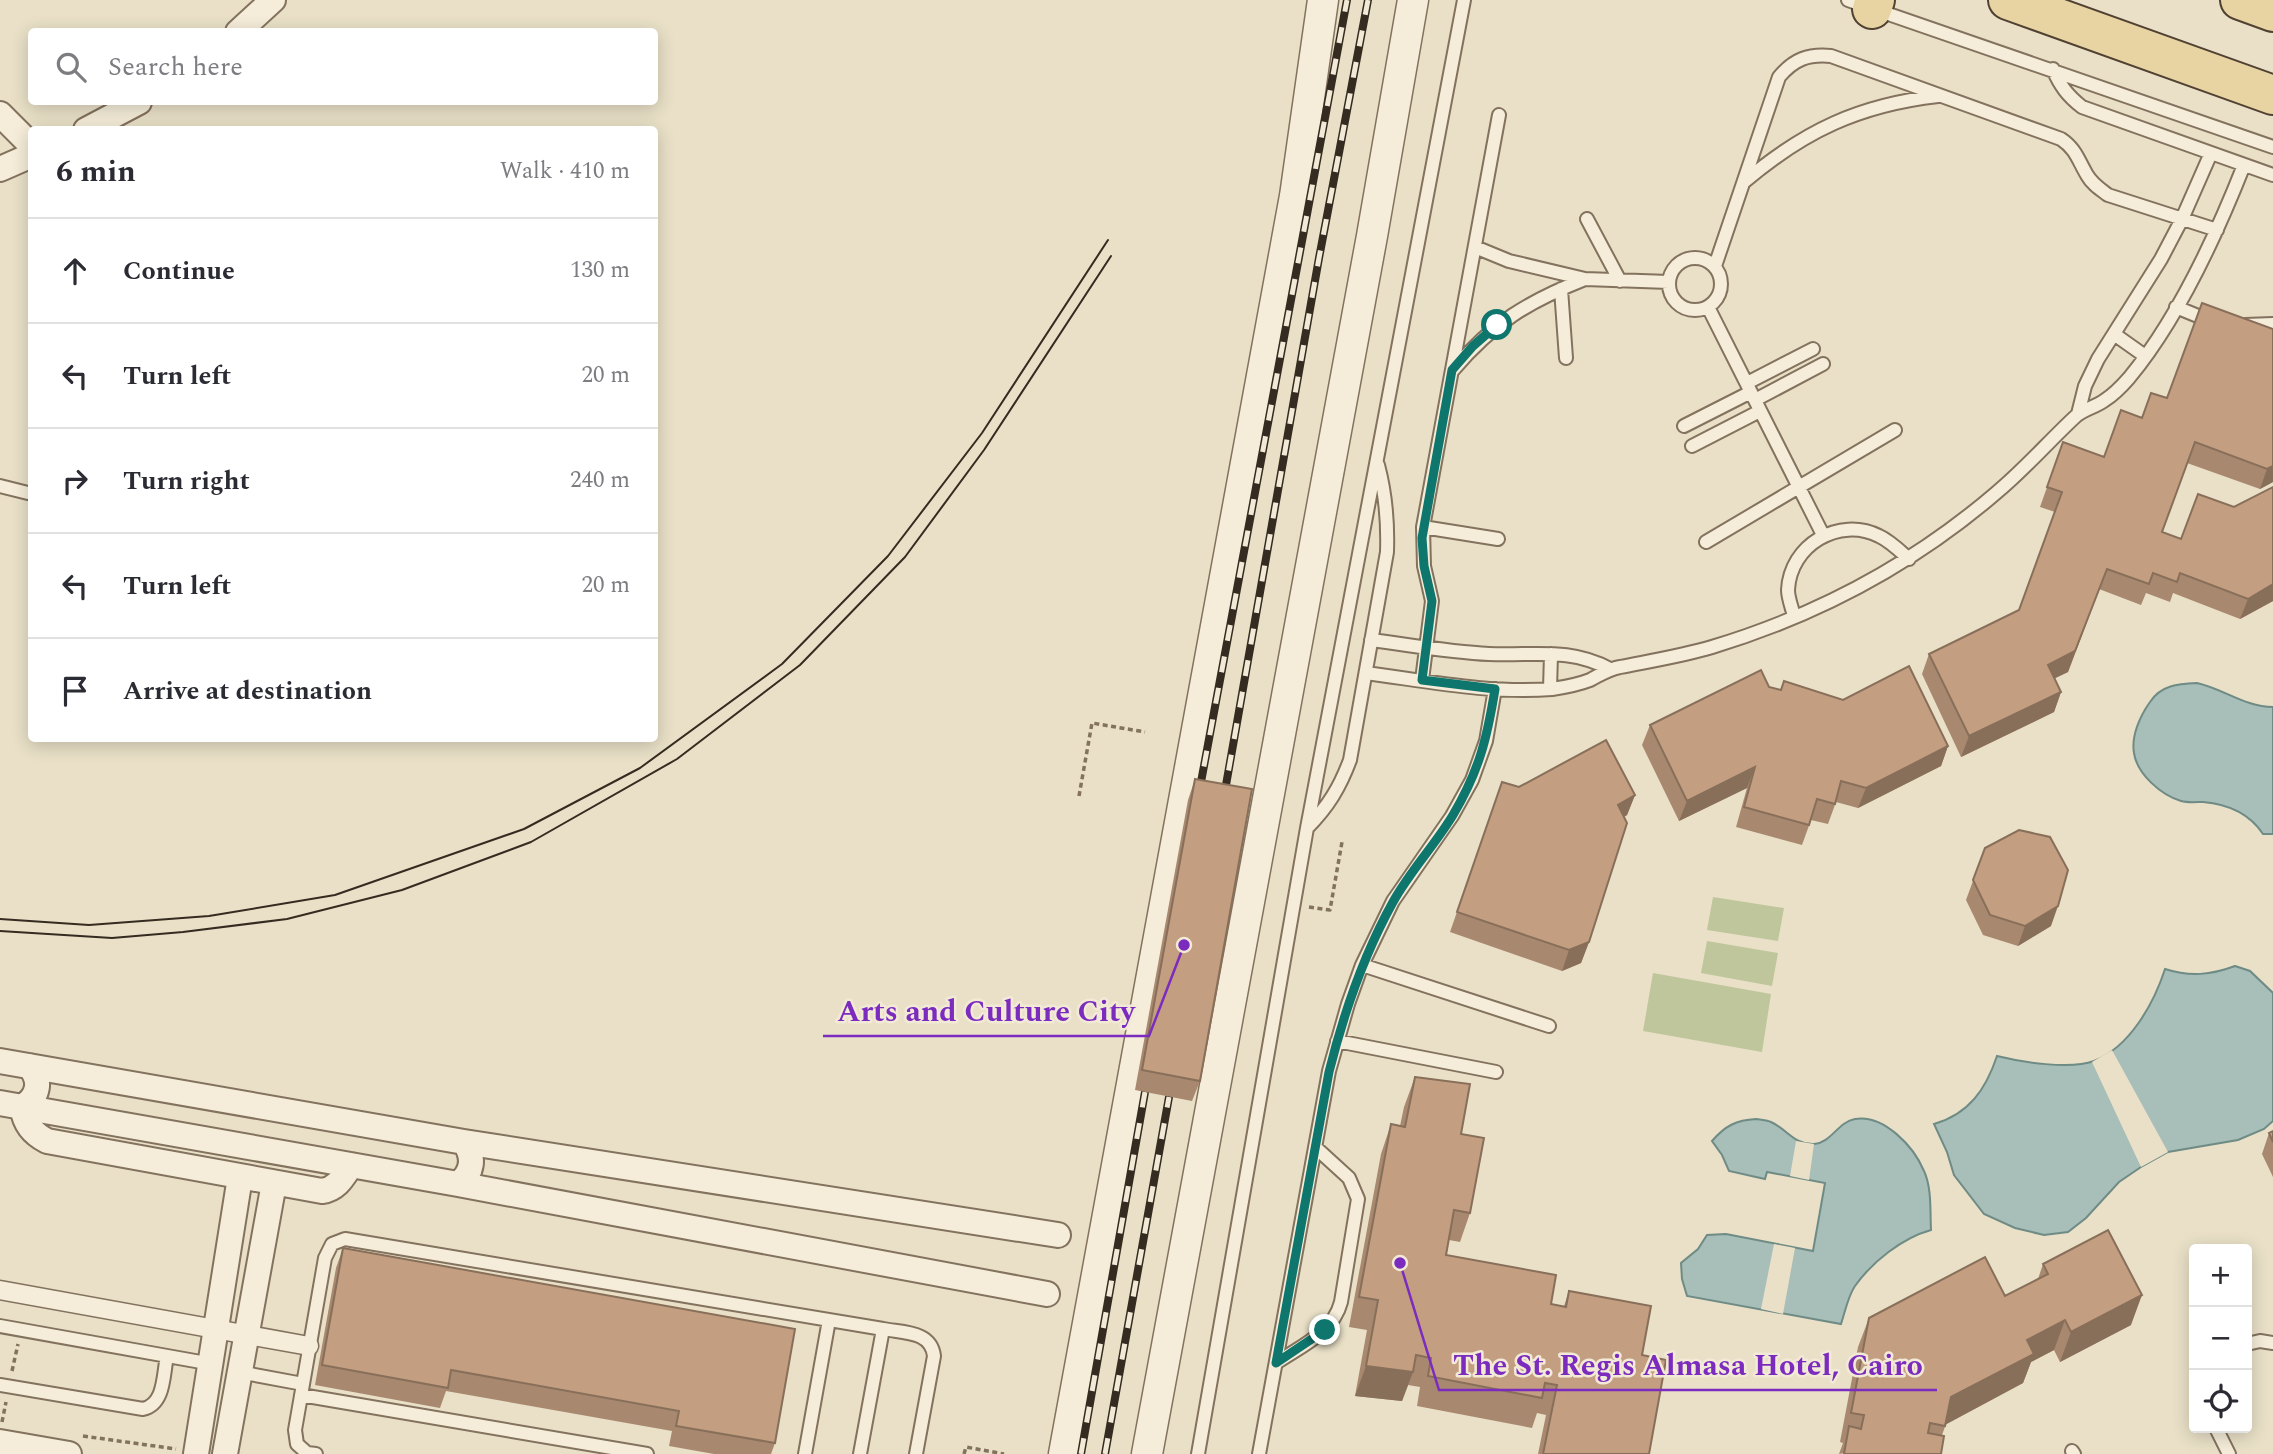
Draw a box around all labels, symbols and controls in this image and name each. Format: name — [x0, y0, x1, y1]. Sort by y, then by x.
search box — [28, 28, 658, 105]
text: Search here — [108, 47, 243, 87]
icon: search — [52, 48, 90, 86]
text: 6 min — [56, 149, 136, 195]
text: Walk · 410 m — [500, 154, 630, 189]
text: Continue — [123, 251, 235, 291]
icon: ahead — [56, 252, 94, 290]
text: 130 m — [570, 253, 630, 288]
route start — [1481, 309, 1512, 340]
text: Turn left — [123, 356, 231, 396]
icon: left — [56, 357, 94, 395]
text: 20 m — [581, 358, 630, 393]
text: Turn right — [123, 461, 250, 501]
icon: right — [56, 462, 94, 500]
text: 240 m — [570, 463, 630, 498]
text: Turn left — [123, 566, 231, 606]
icon: left — [56, 567, 94, 605]
text: 20 m — [581, 568, 630, 603]
text: Arrive at destination — [123, 671, 372, 711]
icon: arrive — [56, 672, 94, 710]
callout: Arts and Culture City — [823, 985, 1149, 1036]
text: Arts and Culture City — [837, 989, 1136, 1035]
map controls — [2189, 1244, 2252, 1433]
button: + — [2189, 1244, 2252, 1307]
button: − — [2189, 1307, 2252, 1370]
route end — [1309, 1314, 1340, 1345]
callout: The St. Regis Almasa Hotel, Cairo — [1439, 1339, 1937, 1390]
text: The St. Regis Almasa Hotel, Cairo — [1453, 1343, 1923, 1389]
button: locate — [2189, 1370, 2252, 1433]

